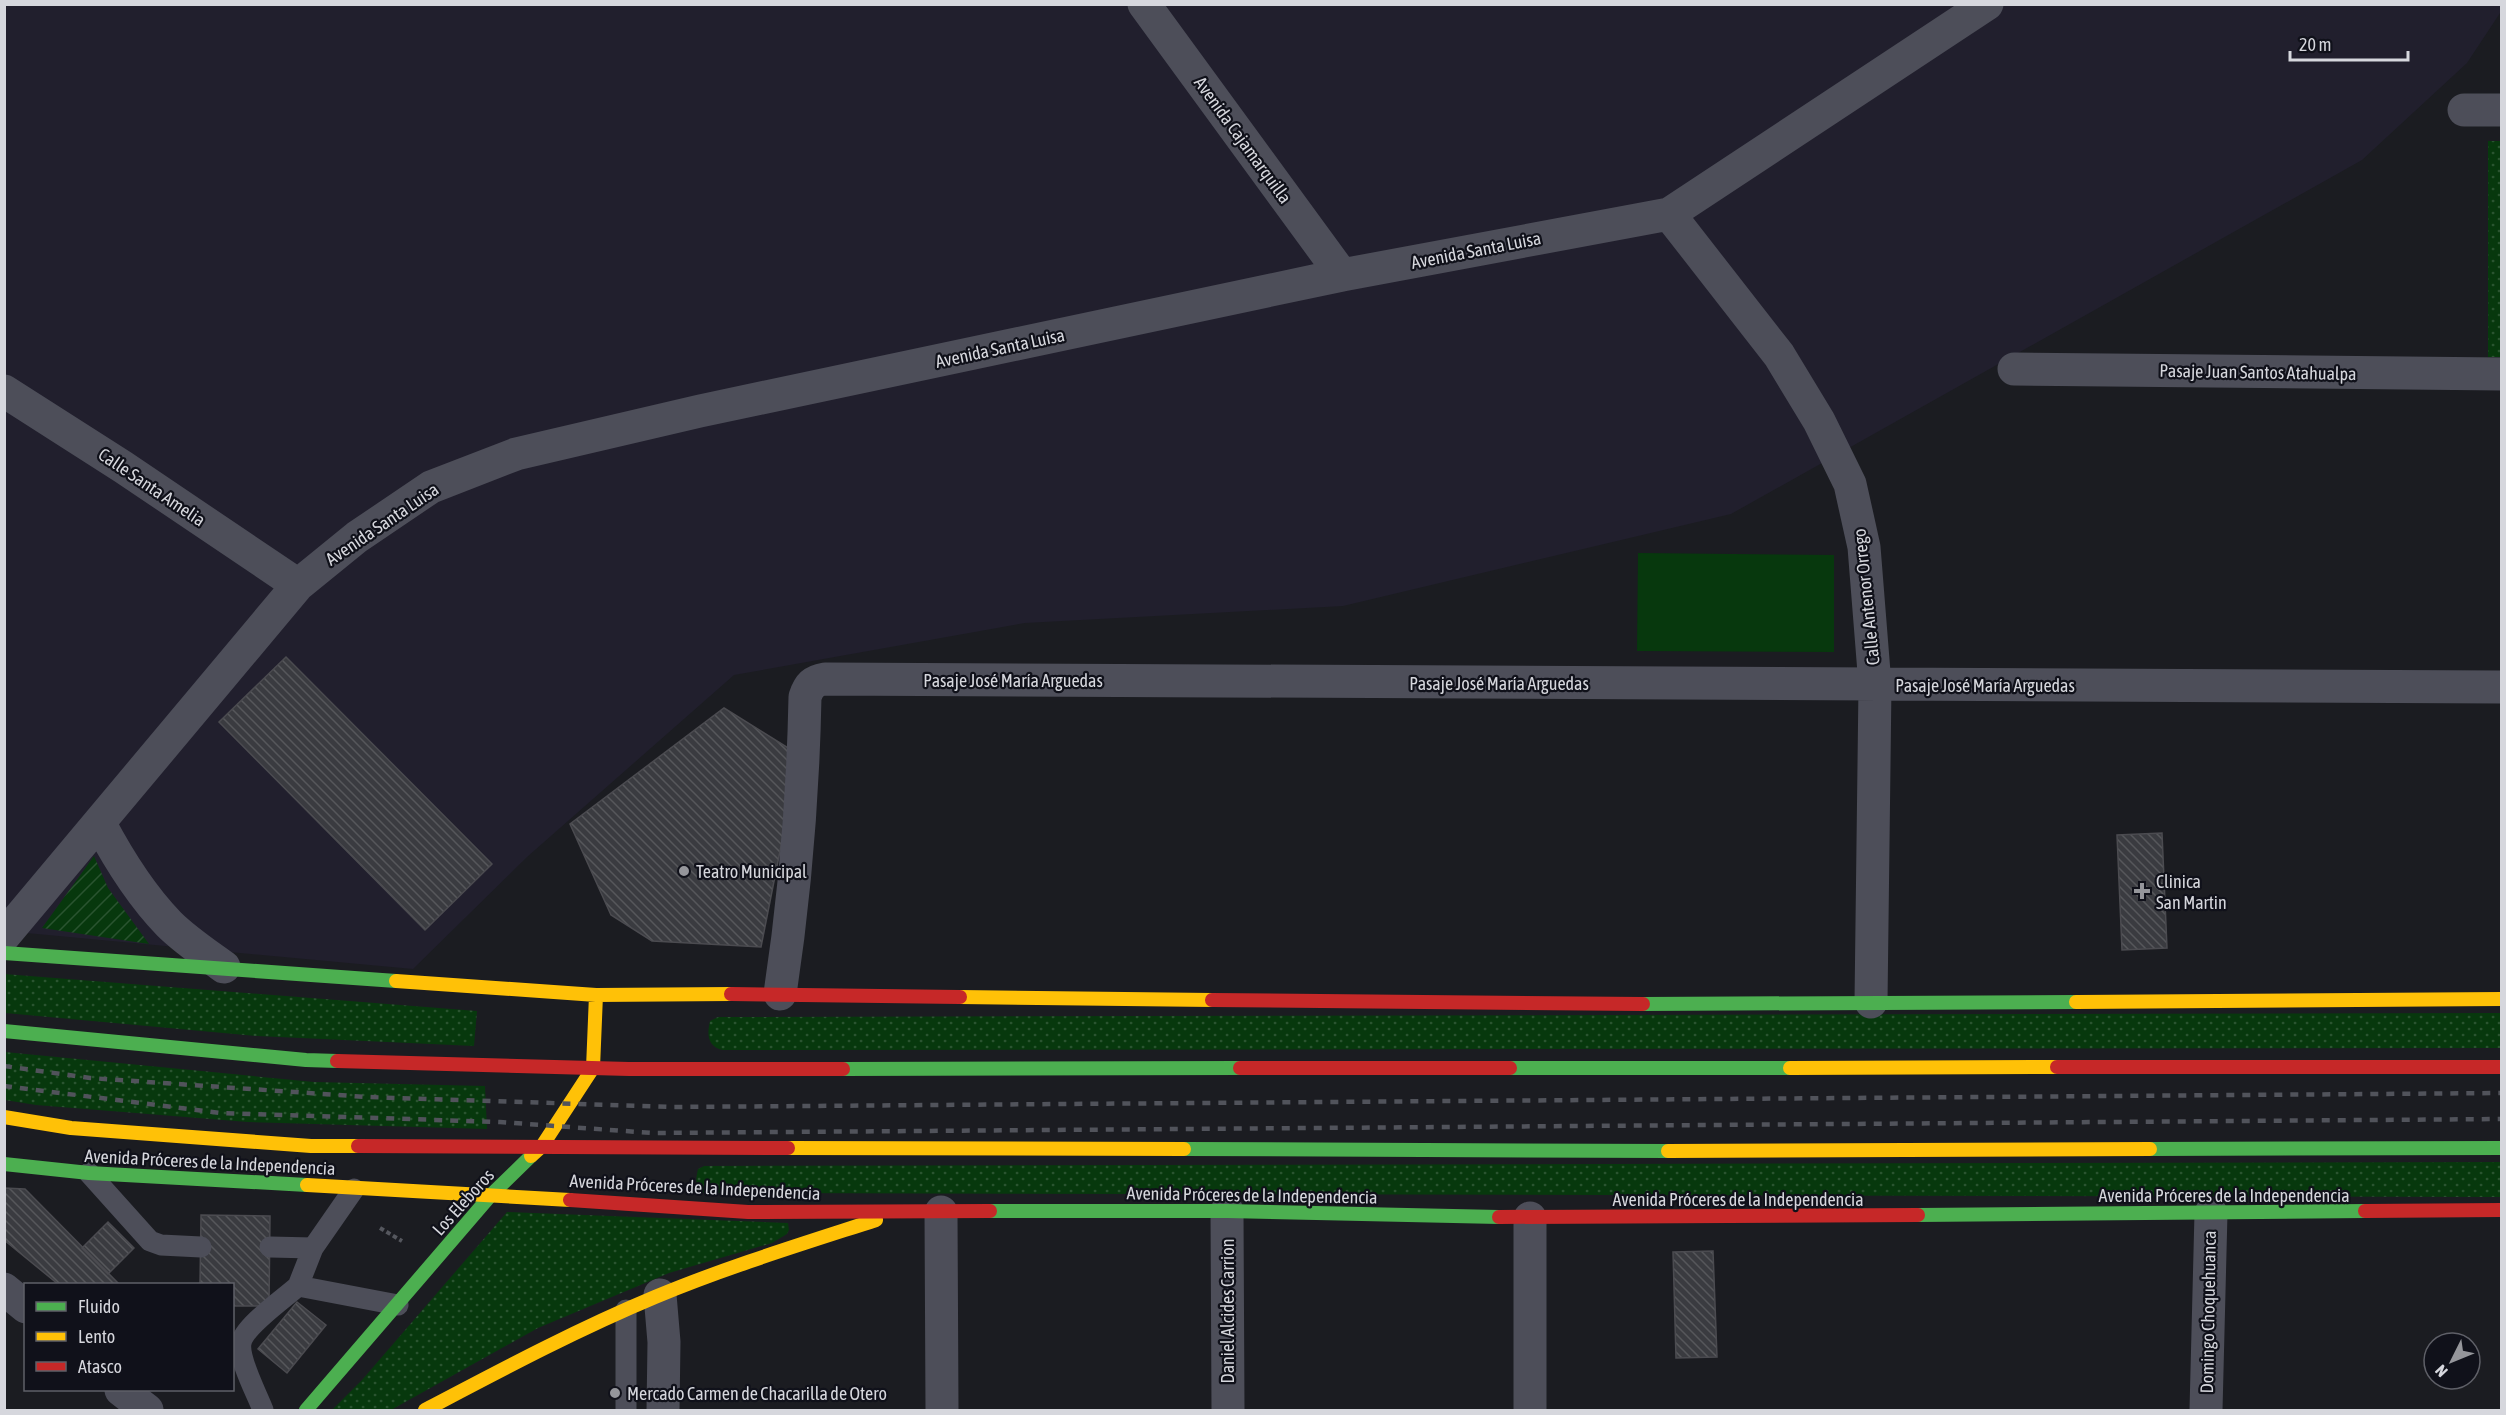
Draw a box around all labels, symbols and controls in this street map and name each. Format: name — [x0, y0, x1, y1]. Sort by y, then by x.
scale bar — [2290, 24, 2408, 62]
text: 20 m — [2299, 34, 2331, 55]
street label: Avenida Cajamarquilla — [1190, 73, 1296, 207]
street label: Avenida Santa Luisa — [1409, 227, 1543, 273]
street label: Avenida Santa Luisa — [933, 324, 1067, 372]
street label: Pasaje Juan Santos Atahualpa — [2159, 360, 2357, 384]
street label: Calle Santa Amelia — [95, 444, 209, 530]
street label: Avenida Santa Luisa — [322, 478, 442, 570]
street label: Calle Antenor Orrego — [1848, 528, 1884, 666]
street label: Pasaje José María Arguedas — [923, 670, 1103, 691]
street label: Pasaje José María Arguedas — [1409, 673, 1589, 694]
street label: Pasaje José María Arguedas — [1895, 675, 2075, 696]
place label: Teatro Municipal — [696, 861, 807, 882]
marker: Teatro Municipal — [677, 864, 691, 878]
place label: Clinica San Martin — [2156, 871, 2227, 913]
marker: Clinica San Martin — [2133, 882, 2151, 900]
street label: Avenida Próceres de la Independencia — [84, 1145, 336, 1179]
street label: Los Eleboros — [428, 1165, 498, 1239]
street label: Avenida Próceres de la Independencia — [569, 1170, 821, 1204]
street label: Avenida Próceres de la Independencia — [1126, 1182, 1378, 1208]
street label: Avenida Próceres de la Independencia — [2098, 1185, 2350, 1206]
street label: Avenida Próceres de la Independencia — [1612, 1189, 1864, 1210]
street label: Domingo Choquehuanca — [2196, 1230, 2220, 1394]
street label: Daniel Alcides Carrion — [1217, 1239, 1238, 1383]
legend — [24, 1283, 234, 1391]
text: Fluido — [78, 1296, 120, 1317]
text: Lento — [78, 1326, 115, 1347]
north arrow — [2422, 1331, 2482, 1391]
text: Atasco — [78, 1356, 122, 1377]
text: N — [2431, 1362, 2451, 1381]
place label: Mercado Carmen de Chacarilla de Otero — [627, 1383, 887, 1404]
marker: Mercado Carmen de Chacarilla de Otero — [608, 1386, 622, 1400]

